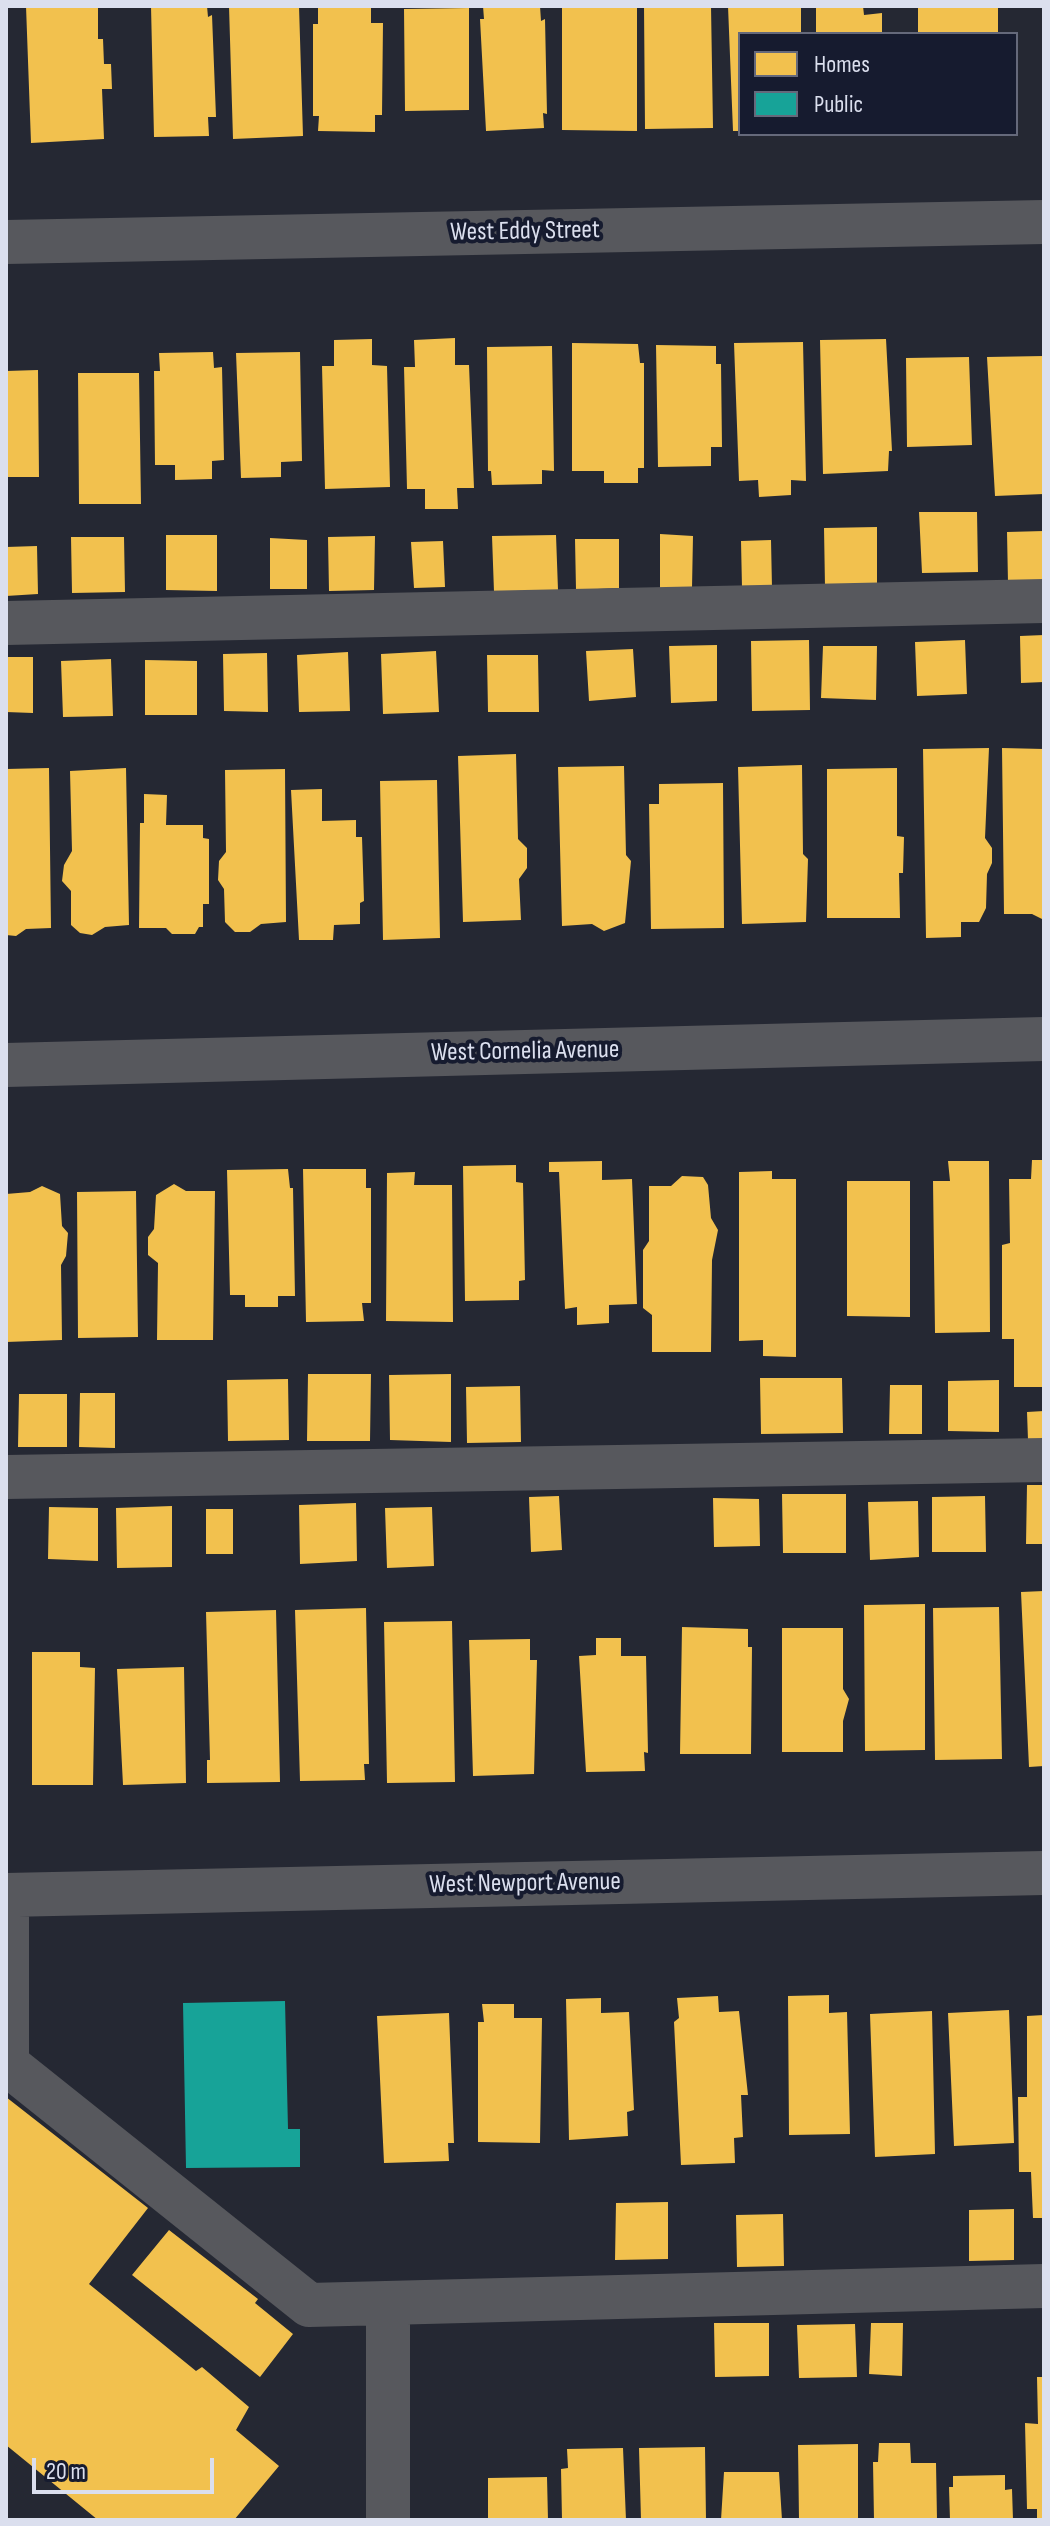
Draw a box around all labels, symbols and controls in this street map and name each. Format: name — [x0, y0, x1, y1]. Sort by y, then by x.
legend — [738, 32, 1018, 136]
text: Homes — [814, 50, 870, 79]
text: Public — [814, 90, 863, 119]
street label: West Eddy Street — [450, 215, 600, 249]
street label: West Cornelia Avenue — [431, 1035, 619, 1069]
street label: West Newport Avenue — [429, 1867, 621, 1901]
scale bar — [36, 2442, 218, 2492]
text: 20 m — [46, 2457, 86, 2486]

